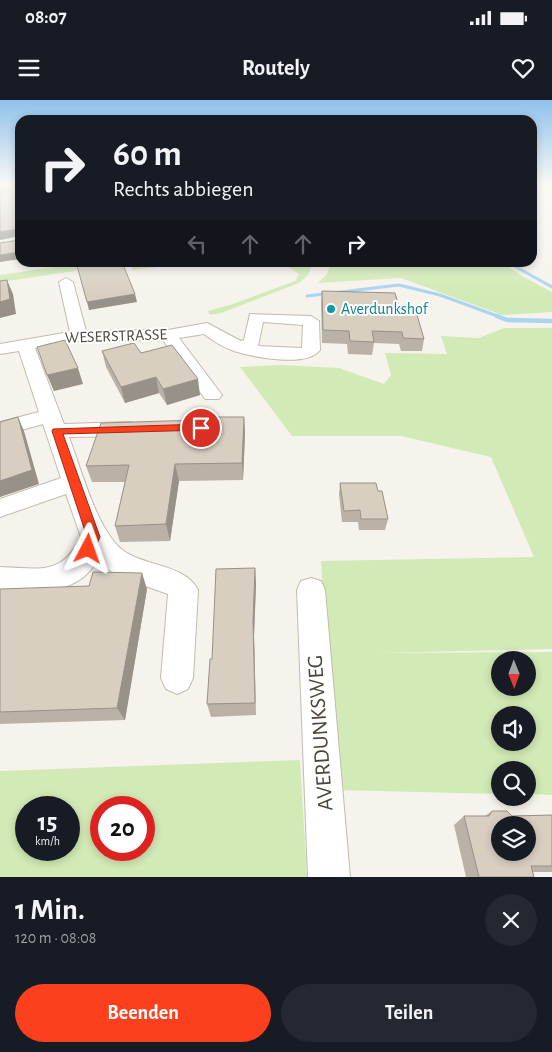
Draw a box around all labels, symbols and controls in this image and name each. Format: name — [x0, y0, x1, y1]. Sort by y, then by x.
text: 08:07 — [25, 8, 67, 27]
icon: menu — [15, 54, 43, 82]
icon: heart — [509, 54, 537, 82]
text: Routely — [242, 57, 310, 79]
icon: right — [30, 135, 95, 200]
text: 60 m — [113, 137, 182, 172]
text: Rechts abbiegen — [113, 178, 254, 200]
icon: left — [183, 230, 211, 258]
icon: ahead — [236, 230, 264, 258]
icon: ahead — [289, 230, 317, 258]
icon: right — [342, 230, 370, 258]
place label: Averdunkshof — [341, 301, 429, 317]
marker: Averdunkshof — [325, 303, 337, 315]
street label: WESERSTRASSE — [65, 326, 168, 346]
pin — [180, 407, 222, 449]
icon: arrive — [187, 414, 215, 442]
position arrow — [61, 522, 113, 574]
north arrow — [491, 651, 536, 696]
map controls — [491, 651, 536, 861]
street label: AVERDUNKSWEG — [304, 654, 336, 812]
button: sound — [491, 706, 536, 751]
button: search — [491, 761, 536, 806]
speed limit sign: 20 — [90, 796, 155, 861]
text: 15 — [38, 810, 57, 835]
button: layers — [491, 816, 536, 861]
text: km/h — [35, 835, 60, 847]
button: close — [485, 894, 537, 946]
text: 1 Min. — [15, 895, 85, 925]
text: 120 m · 08:08 — [15, 930, 96, 946]
button: Beenden — [15, 984, 271, 1042]
button: Teilen — [281, 984, 537, 1042]

